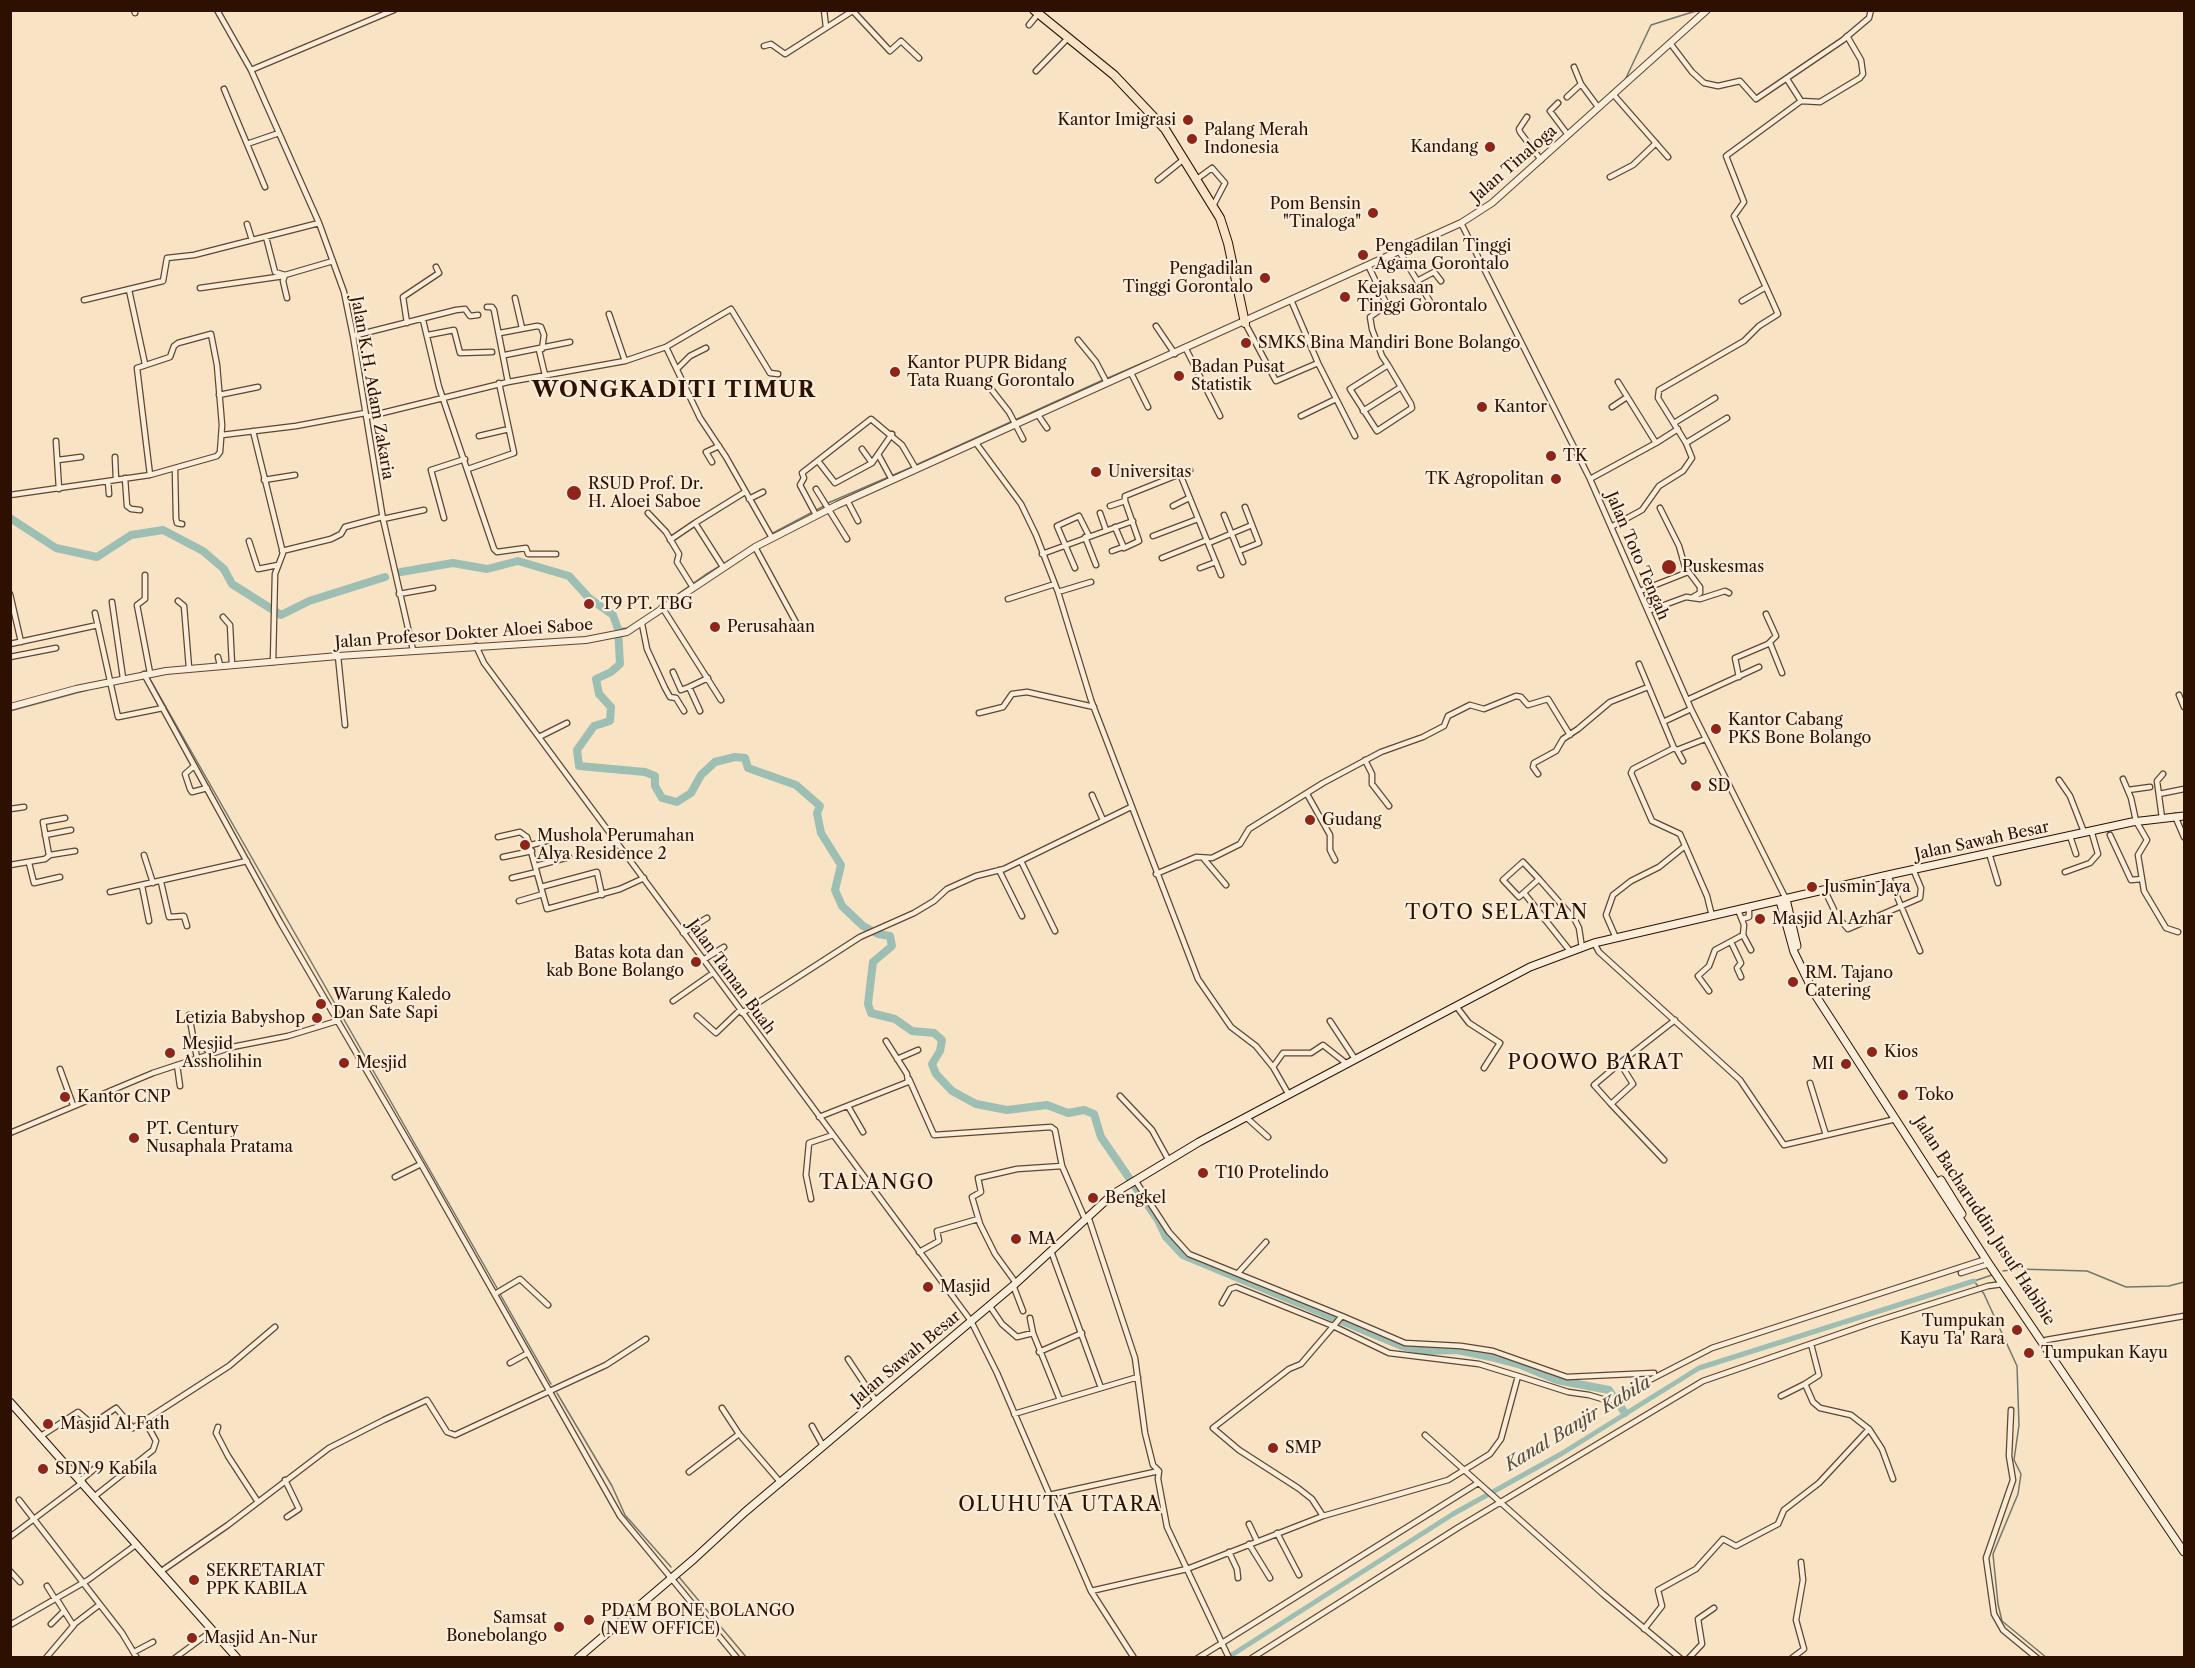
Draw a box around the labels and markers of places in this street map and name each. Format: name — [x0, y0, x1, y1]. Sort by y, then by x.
place label: Kantor Imigrasi — [1057, 110, 1176, 130]
marker: Kantor Imigrasi — [1181, 113, 1195, 127]
place label: Palang Merah Indonesia — [1204, 120, 1309, 158]
marker: Palang Merah Indonesia — [1185, 132, 1199, 146]
place label: Kandang — [1410, 137, 1478, 157]
marker: Kandang — [1483, 140, 1497, 154]
place label: Pom Bensin "Tinaloga" — [1270, 194, 1361, 232]
marker: Pom Bensin "Tinaloga" — [1366, 206, 1380, 220]
place label: Pengadilan Tinggi Agama Gorontalo — [1375, 236, 1511, 274]
marker: Pengadilan Tinggi Agama Gorontalo — [1356, 248, 1370, 262]
place label: Pengadilan Tinggi Gorontalo — [1123, 259, 1253, 297]
marker: Pengadilan Tinggi Gorontalo — [1258, 271, 1272, 285]
place label: Kejaksaan Tinggi Gorontalo — [1357, 278, 1487, 316]
marker: Kejaksaan Tinggi Gorontalo — [1338, 290, 1352, 304]
place label: SMKS Bina Mandiri Bone Bolango — [1258, 333, 1520, 353]
marker: SMKS Bina Mandiri Bone Bolango — [1239, 336, 1253, 350]
place label: Kantor PUPR Bidang Tata Ruang Gorontalo — [907, 353, 1075, 391]
place label: Badan Pusat Statistik — [1191, 357, 1285, 395]
marker: Kantor PUPR Bidang Tata Ruang Gorontalo — [888, 365, 902, 379]
marker: Badan Pusat Statistik — [1172, 369, 1186, 383]
place label: Kantor — [1494, 397, 1547, 417]
marker: Kantor — [1475, 400, 1489, 414]
place label: TK — [1563, 446, 1587, 466]
marker: TK — [1544, 449, 1558, 463]
place label: Universitas — [1108, 462, 1191, 482]
marker: Universitas — [1089, 465, 1103, 479]
place label: TK Agropolitan — [1425, 469, 1544, 489]
marker: TK Agropolitan — [1549, 472, 1563, 486]
place label: RSUD Prof. Dr. H. Aloei Saboe — [588, 474, 703, 512]
marker: RSUD Prof. Dr. H. Aloei Saboe — [565, 484, 583, 502]
place label: Puskesmas — [1682, 557, 1764, 577]
marker: Puskesmas — [1660, 558, 1678, 576]
place label: T9 PT. TBG — [601, 594, 693, 614]
marker: T9 PT. TBG — [582, 597, 596, 611]
place label: Perusahaan — [727, 617, 815, 637]
marker: Perusahaan — [708, 620, 722, 634]
place label: Kantor Cabang PKS Bone Bolango — [1728, 710, 1871, 748]
marker: Kantor Cabang PKS Bone Bolango — [1709, 722, 1723, 736]
place label: SD — [1708, 776, 1731, 796]
marker: SD — [1689, 779, 1703, 793]
place label: Gudang — [1322, 810, 1381, 830]
marker: Gudang — [1303, 813, 1317, 827]
place label: Mushola Perumahan Alya Residence 2 — [537, 826, 695, 864]
marker: Mushola Perumahan Alya Residence 2 — [518, 838, 532, 852]
place label: Jusmin Jaya — [1824, 877, 1911, 897]
marker: Jusmin Jaya — [1805, 880, 1819, 894]
place label: Masjid Al Azhar — [1772, 909, 1893, 929]
marker: Masjid Al Azhar — [1753, 912, 1767, 926]
place label: Batas kota dan kab Bone Bolango — [546, 943, 684, 981]
marker: Batas kota dan kab Bone Bolango — [689, 955, 703, 969]
place label: RM. Tajano Catering — [1805, 963, 1893, 1001]
marker: RM. Tajano Catering — [1786, 975, 1800, 989]
place label: Warung Kaledo Dan Sate Sapi — [333, 985, 451, 1023]
marker: Warung Kaledo Dan Sate Sapi — [314, 997, 328, 1011]
place label: Letizia Babyshop — [175, 1008, 305, 1028]
marker: Letizia Babyshop — [310, 1011, 324, 1025]
place label: Mesjid Assholihin — [182, 1034, 262, 1072]
place label: Kios — [1884, 1042, 1918, 1062]
marker: Kios — [1865, 1045, 1879, 1059]
marker: Mesjid Assholihin — [163, 1046, 177, 1060]
place label: Mesjid — [356, 1053, 407, 1073]
place label: MI — [1812, 1054, 1834, 1074]
marker: Mesjid — [337, 1056, 351, 1070]
marker: MI — [1839, 1057, 1853, 1071]
place label: Toko — [1915, 1085, 1954, 1105]
place label: Kantor CNP — [77, 1087, 170, 1107]
marker: Toko — [1896, 1088, 1910, 1102]
marker: Kantor CNP — [58, 1090, 72, 1104]
place label: PT. Century Nusaphala Pratama — [146, 1119, 293, 1157]
marker: PT. Century Nusaphala Pratama — [127, 1131, 141, 1145]
place label: T10 Protelindo — [1215, 1163, 1329, 1183]
marker: T10 Protelindo — [1196, 1166, 1210, 1180]
place label: Bengkel — [1105, 1188, 1166, 1208]
marker: Bengkel — [1086, 1191, 1100, 1205]
place label: MA — [1028, 1229, 1056, 1249]
marker: MA — [1009, 1232, 1023, 1246]
place label: Masjid — [940, 1277, 991, 1297]
marker: Masjid — [921, 1280, 935, 1294]
place label: Tumpukan Kayu Ta' Rara — [1900, 1311, 2005, 1349]
marker: Tumpukan Kayu Ta' Rara — [2010, 1323, 2024, 1337]
place label: Tumpukan Kayu — [2041, 1343, 2168, 1363]
marker: Tumpukan Kayu — [2022, 1346, 2036, 1360]
place label: Masjid Al Fath — [60, 1414, 170, 1434]
marker: Masjid Al Fath — [41, 1417, 55, 1431]
place label: SMP — [1285, 1438, 1321, 1458]
marker: SMP — [1266, 1441, 1280, 1455]
place label: SDN 9 Kabila — [55, 1459, 157, 1479]
marker: SDN 9 Kabila — [36, 1462, 50, 1476]
place label: SEKRETARIAT PPK KABILA — [206, 1561, 325, 1599]
marker: SEKRETARIAT PPK KABILA — [187, 1573, 201, 1587]
place label: PDAM BONE BOLANGO (NEW OFFICE) — [601, 1601, 795, 1639]
place label: Samsat Bonebolango — [446, 1608, 547, 1646]
marker: PDAM BONE BOLANGO (NEW OFFICE) — [582, 1613, 596, 1627]
marker: Samsat Bonebolango — [552, 1620, 566, 1634]
place label: Masjid An-Nur — [204, 1628, 317, 1648]
marker: Masjid An-Nur — [185, 1631, 199, 1645]

